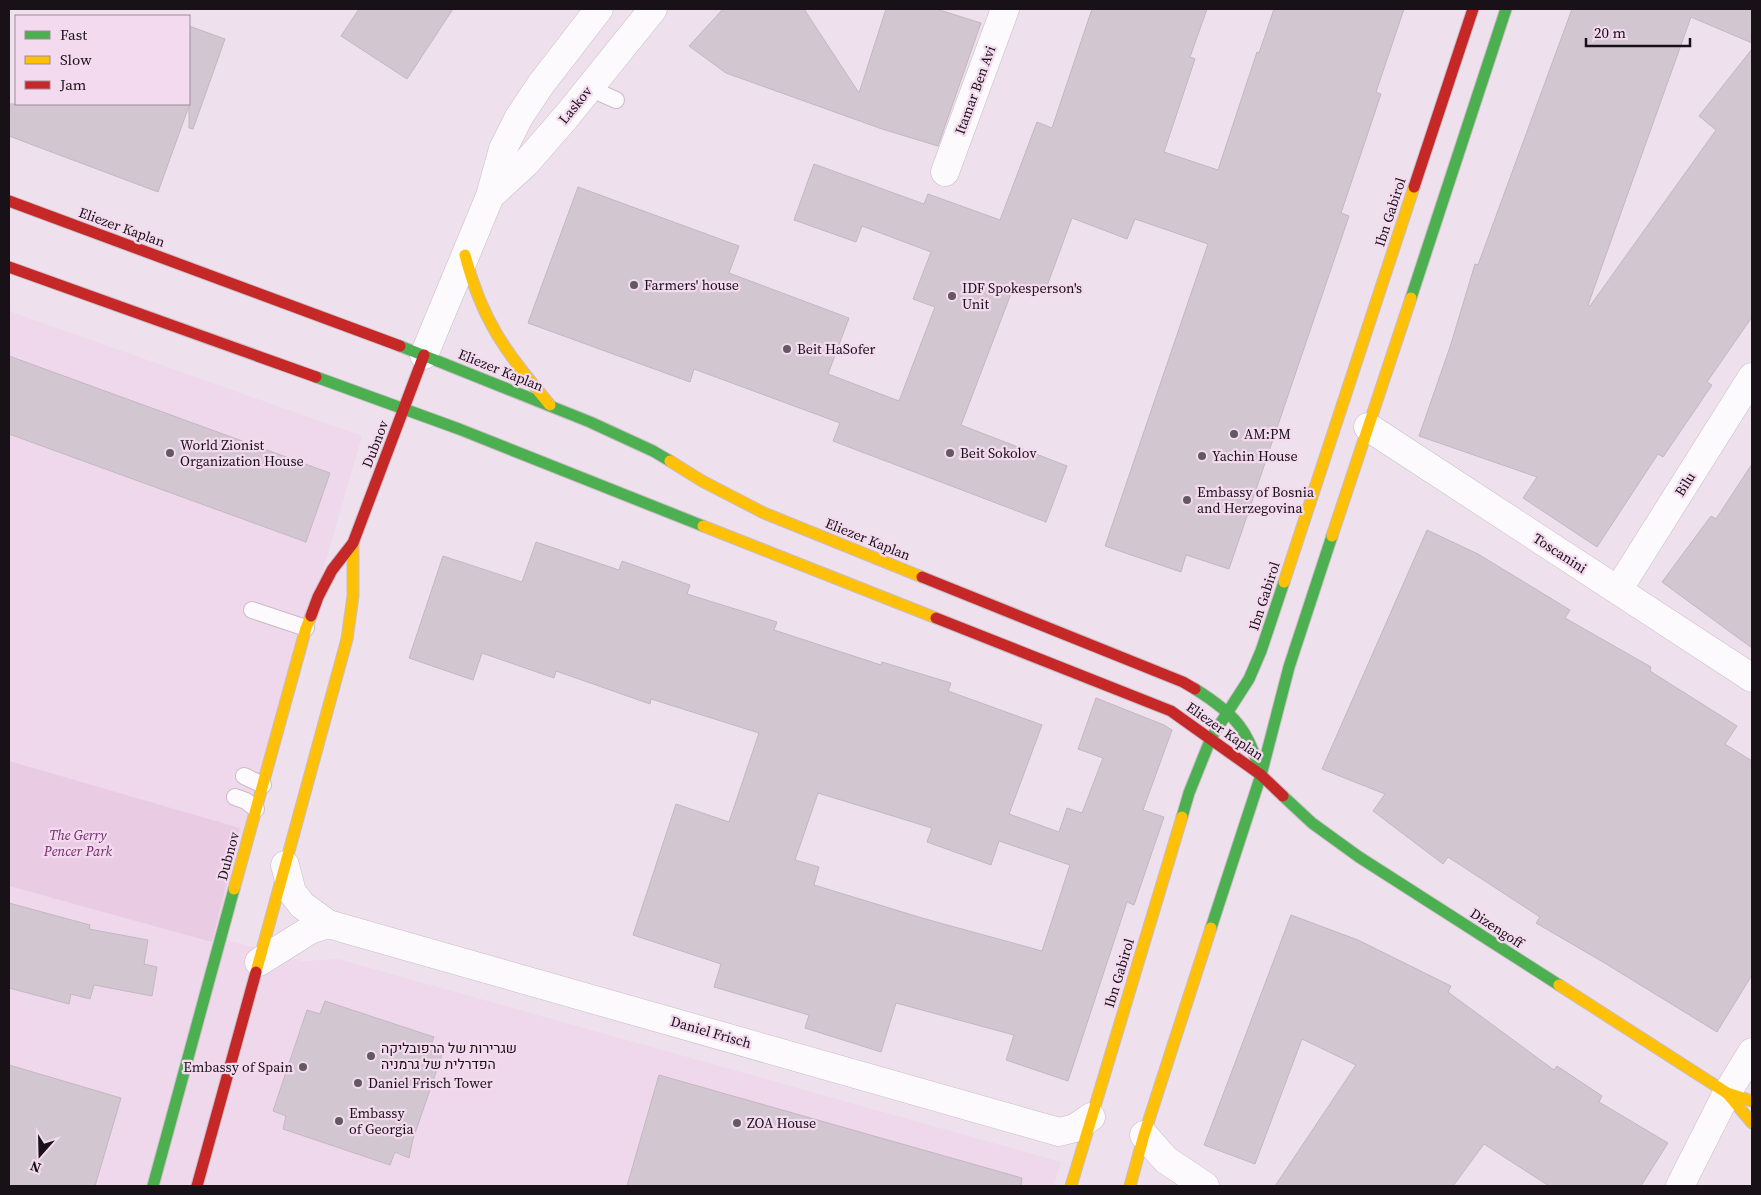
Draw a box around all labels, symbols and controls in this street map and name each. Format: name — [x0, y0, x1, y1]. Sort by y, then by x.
legend — [15, 15, 190, 105]
scale bar — [1586, 15, 1690, 47]
text: 20 m — [1594, 22, 1626, 43]
text: Fast — [60, 24, 87, 45]
street label: Itamar Ben Avi — [950, 43, 1000, 137]
text: Slow — [60, 49, 92, 70]
text: Jam — [59, 74, 87, 95]
street label: Laskov — [554, 82, 596, 128]
street label: Ibn Gabirol — [1369, 175, 1411, 249]
street label: Eliezer Kaplan — [76, 202, 168, 252]
place label: Farmers' house — [644, 275, 739, 295]
place label: IDF Spokesperson's Unit — [962, 278, 1082, 314]
marker: Farmers' house — [628, 279, 640, 291]
marker: IDF Spokesperson's Unit — [946, 290, 958, 302]
place label: Beit HaSofer — [797, 339, 876, 359]
marker: Beit HaSofer — [781, 343, 793, 355]
street label: Eliezer Kaplan — [455, 344, 547, 396]
street label: Dubnov — [357, 417, 393, 471]
place label: AM:PM — [1244, 424, 1291, 444]
marker: AM:PM — [1228, 428, 1240, 440]
place label: World Zionist Organization House — [180, 435, 304, 471]
place label: Beit Sokolov — [960, 443, 1037, 463]
place label: Yachin House — [1212, 446, 1298, 466]
marker: World Zionist Organization House — [164, 447, 176, 459]
marker: Beit Sokolov — [944, 447, 956, 459]
marker: Yachin House — [1196, 450, 1208, 462]
street label: Bilu — [1670, 468, 1700, 500]
place label: Embassy of Bosnia and Herzegovina — [1197, 482, 1315, 518]
marker: Embassy of Bosnia and Herzegovina — [1181, 494, 1193, 506]
street label: Eliezer Kaplan — [822, 513, 914, 565]
street label: Toscanini — [1529, 528, 1591, 578]
street label: Ibn Gabirol — [1243, 559, 1285, 633]
street label: Eliezer Kaplan — [1182, 697, 1268, 765]
park label: The Gerry Pencer Park — [43, 825, 113, 861]
street label: Dubnov — [212, 830, 244, 882]
street label: Dizengoff — [1466, 903, 1529, 954]
street label: Ibn Gabirol — [1099, 936, 1139, 1010]
street label: Daniel Frisch — [668, 1011, 754, 1053]
place label: שגרירות של הרפובליקה הפדרלית של גרמניה — [381, 1038, 517, 1074]
marker: שגרירות של הרפובליקה הפדרלית של גרמניה — [365, 1050, 377, 1062]
place label: Embassy of Spain — [183, 1057, 294, 1077]
marker: Embassy of Spain — [297, 1061, 309, 1073]
place label: Daniel Frisch Tower — [368, 1073, 493, 1093]
marker: Daniel Frisch Tower — [352, 1077, 364, 1089]
place label: Embassy of Georgia — [349, 1103, 414, 1139]
place label: ZOA House — [747, 1113, 816, 1133]
marker: Embassy of Georgia — [333, 1115, 345, 1127]
marker: ZOA House — [731, 1117, 743, 1129]
north arrow — [15, 1130, 65, 1180]
text: N — [27, 1156, 44, 1178]

